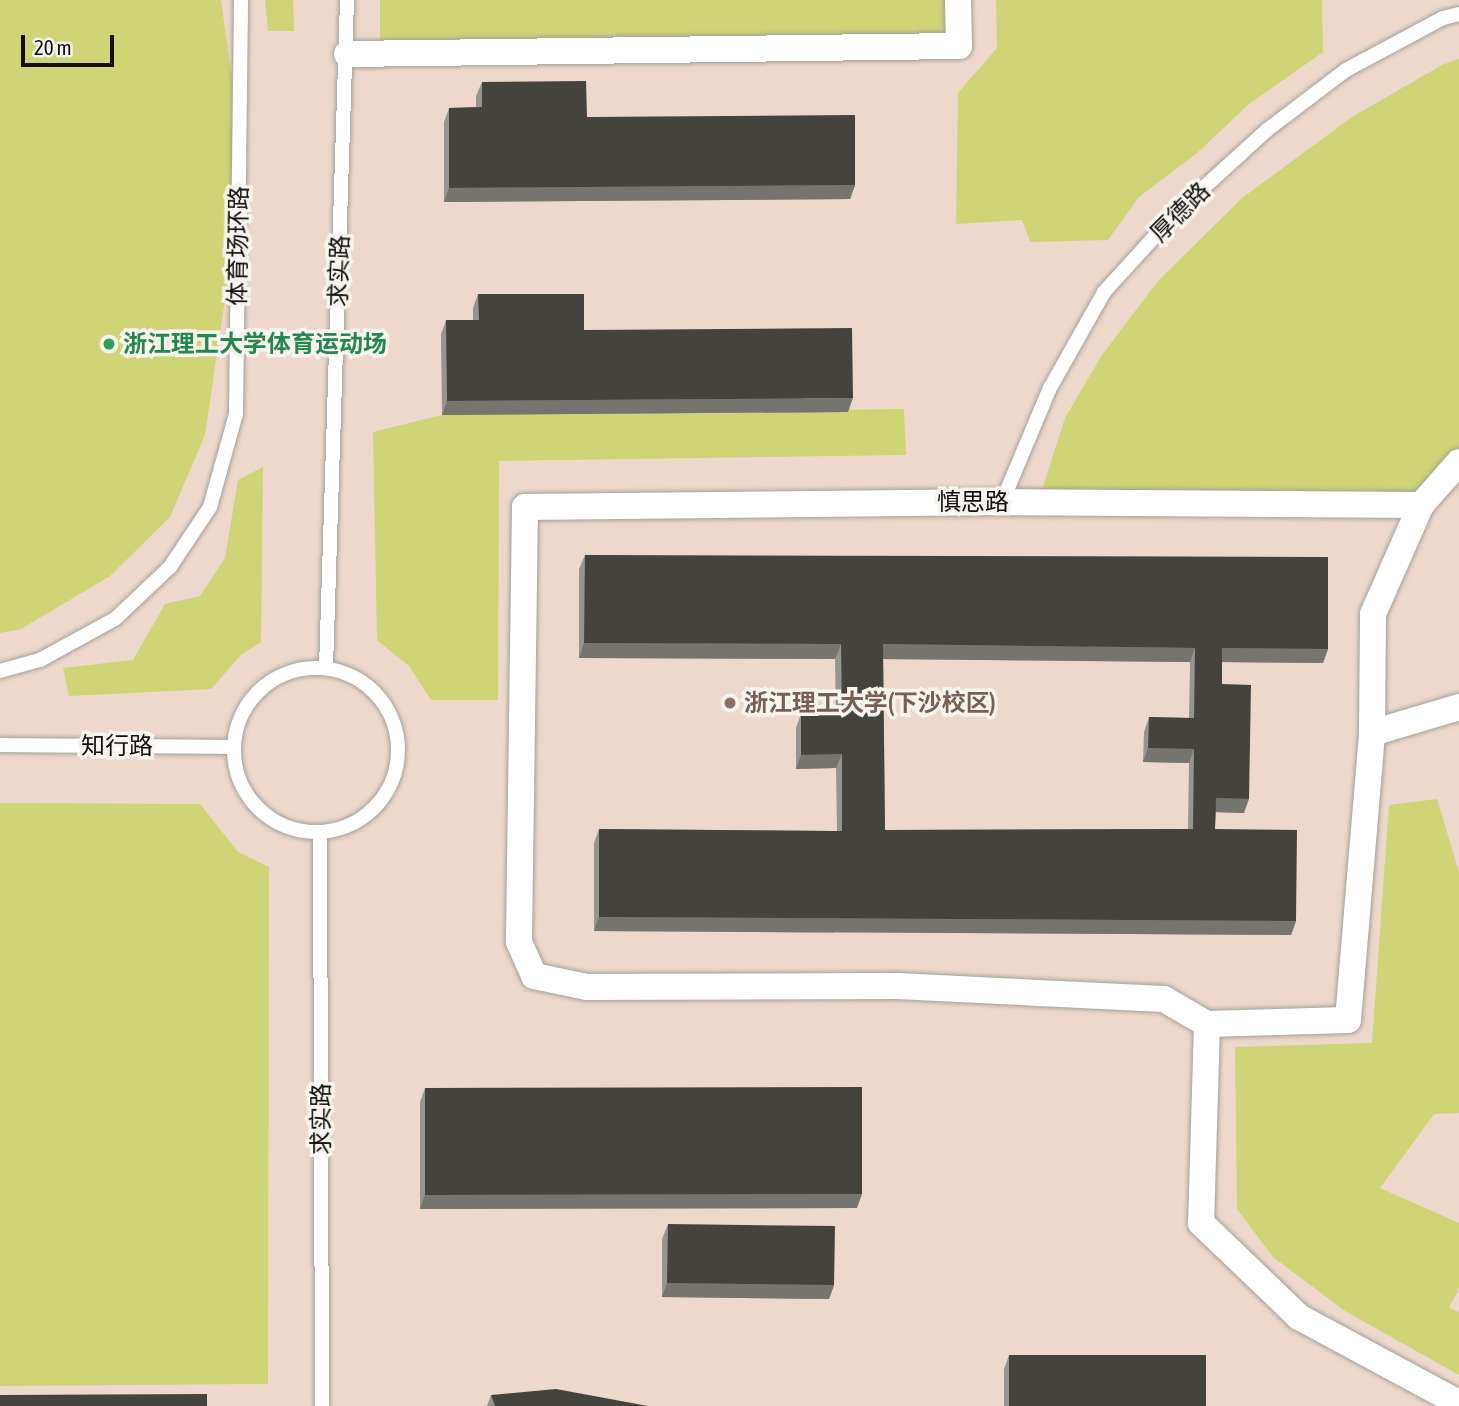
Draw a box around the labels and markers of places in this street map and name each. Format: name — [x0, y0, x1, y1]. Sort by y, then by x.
place label: 浙江理工大学体育运动场 — [123, 330, 387, 358]
marker: 浙江理工大学体育运动场 — [101, 336, 117, 352]
place label: 浙江理工大学(下沙校区) — [744, 689, 996, 717]
marker: 浙江理工大学(下沙校区) — [722, 695, 738, 711]

